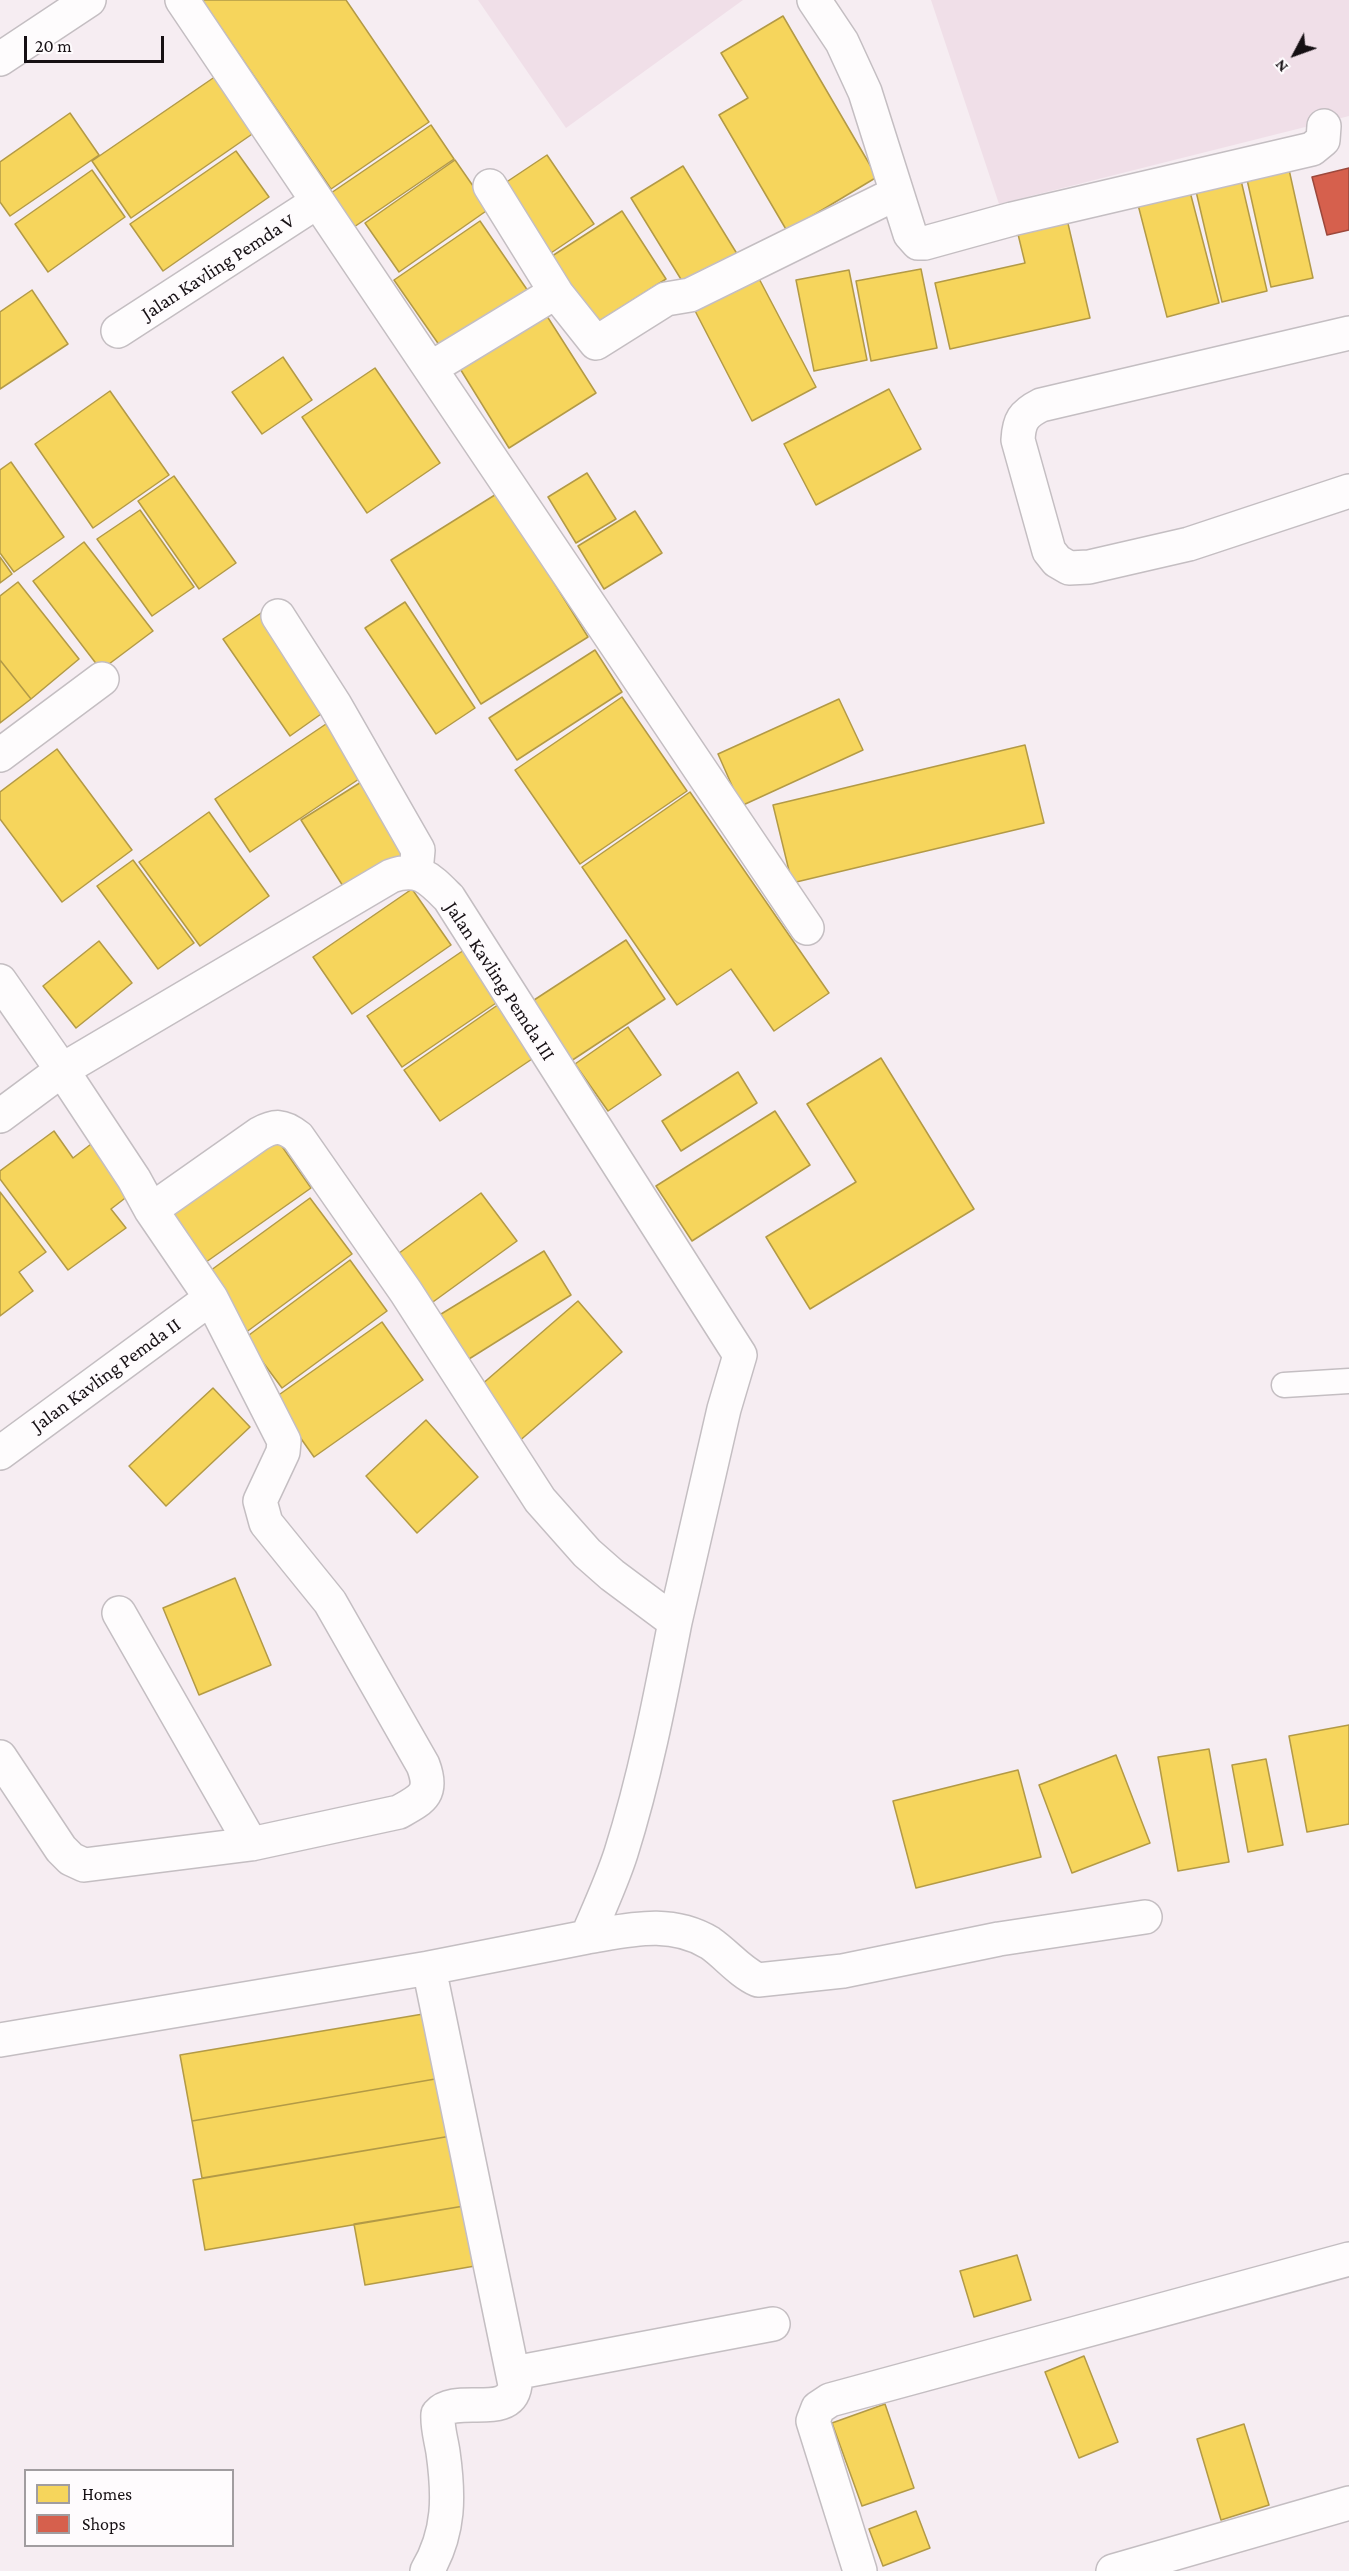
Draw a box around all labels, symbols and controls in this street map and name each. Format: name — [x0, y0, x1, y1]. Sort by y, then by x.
scale bar — [27, 24, 166, 62]
north arrow — [1265, 24, 1325, 84]
text: 20 m — [35, 36, 72, 56]
text: N — [1271, 56, 1291, 76]
street label: Jalan Kavling Pemda V — [137, 208, 299, 326]
street label: Jalan Kavling Pemda III — [440, 897, 560, 1065]
street label: Jalan Kavling Pemda II — [27, 1313, 185, 1437]
legend — [24, 2469, 234, 2547]
text: Homes — [82, 2484, 132, 2504]
text: Shops — [82, 2514, 126, 2534]

